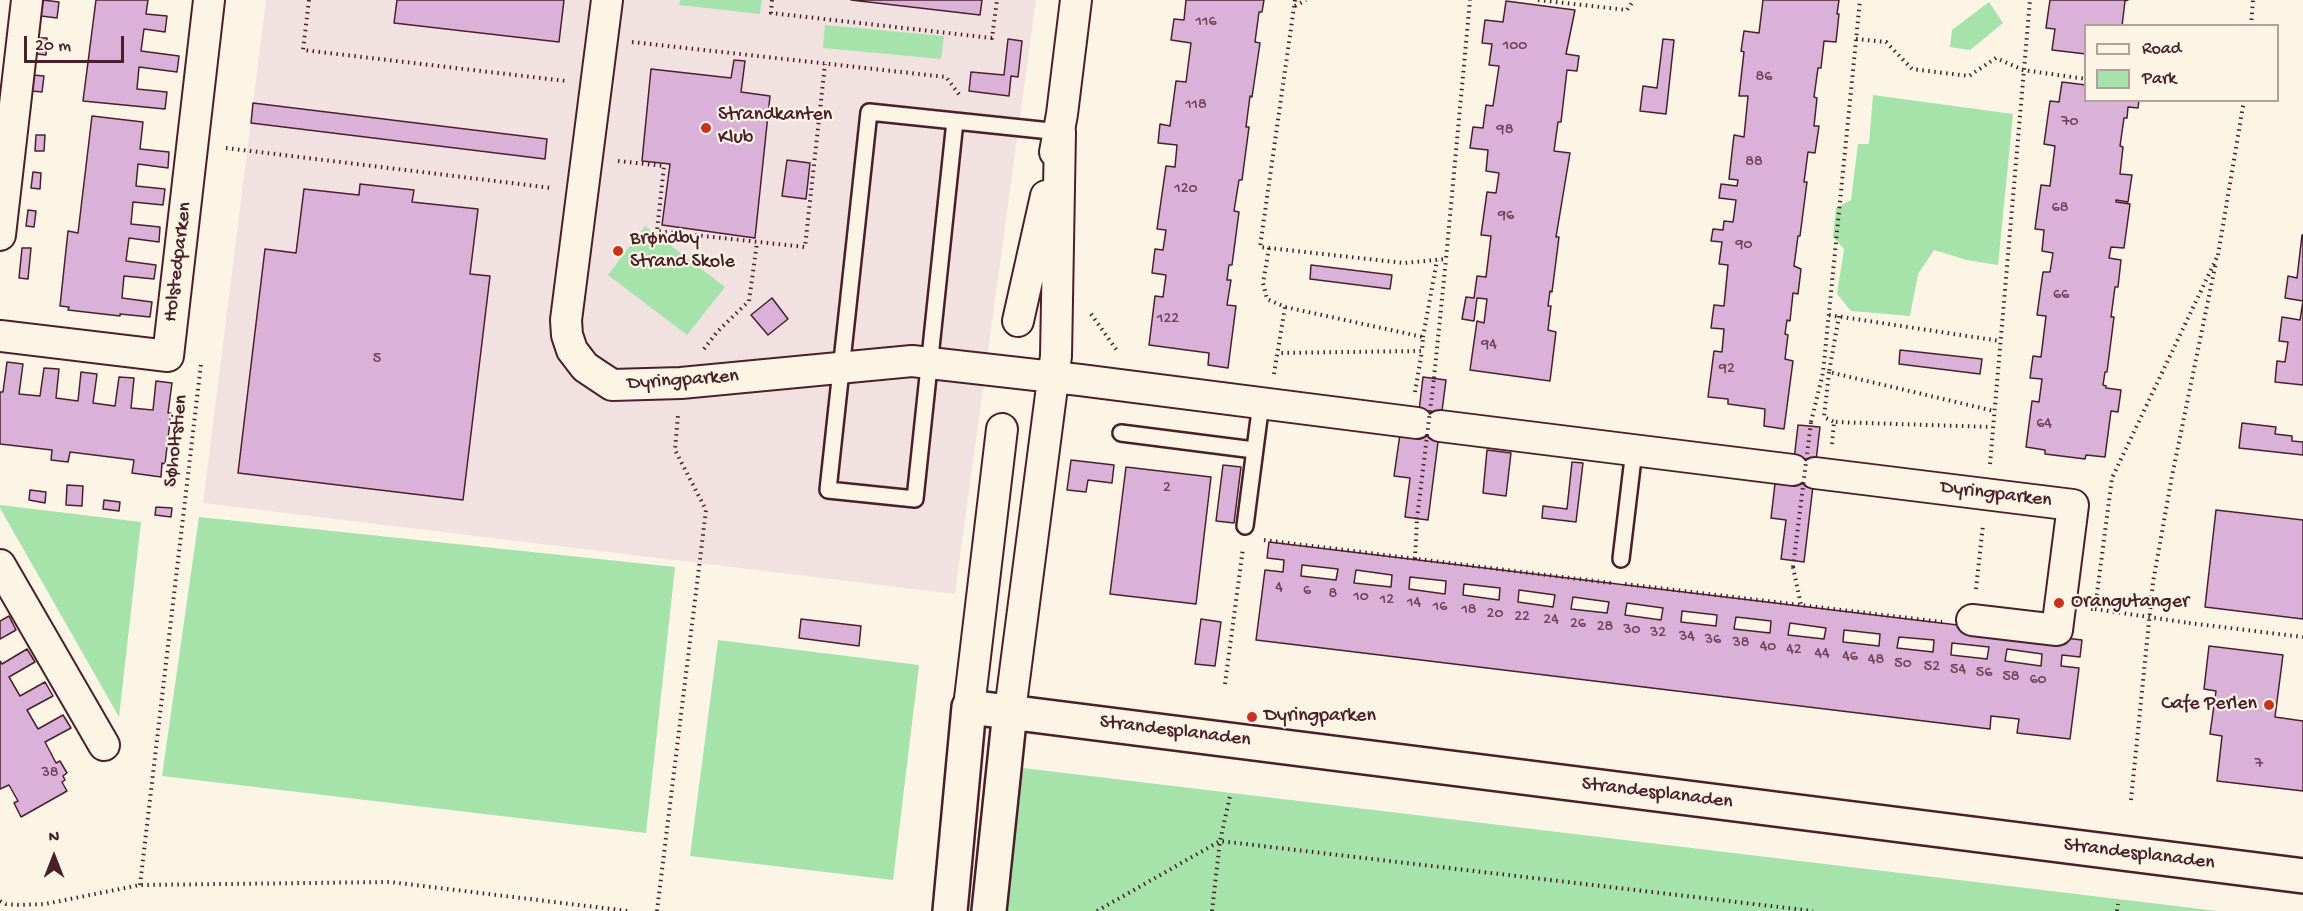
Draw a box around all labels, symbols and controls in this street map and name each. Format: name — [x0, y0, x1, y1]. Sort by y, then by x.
house number: 116 — [1195, 13, 1217, 33]
scale bar — [27, 24, 128, 62]
legend — [2084, 24, 2279, 102]
text: 20 m — [35, 36, 71, 57]
house number: 100 — [1503, 37, 1527, 57]
text: Road — [2142, 39, 2181, 60]
house number: 86 — [1756, 68, 1772, 88]
text: Park — [2142, 69, 2176, 90]
house number: 118 — [1185, 96, 1207, 116]
place label: Strandkanten Klub — [718, 104, 832, 151]
house number: 70 — [2061, 113, 2079, 133]
marker: Strandkanten Klub — [699, 121, 713, 135]
house number: 98 — [1497, 121, 1513, 141]
house number: 88 — [1745, 153, 1763, 173]
house number: 120 — [1174, 180, 1198, 200]
house number: 68 — [2052, 199, 2068, 219]
street label: Holstedparken — [160, 201, 198, 323]
house number: 96 — [1498, 207, 1514, 227]
place label: Brøndby Strand Skole — [630, 228, 735, 275]
house number: 90 — [1735, 236, 1753, 256]
marker: Brøndby Strand Skole — [611, 244, 625, 258]
house number: 66 — [2053, 286, 2069, 306]
house number: 122 — [1157, 310, 1179, 330]
house number: 94 — [1481, 336, 1497, 356]
house number: 5 — [373, 350, 381, 370]
house number: 92 — [1719, 360, 1735, 380]
street label: Dyringparken — [626, 365, 740, 397]
street label: Søholtstien — [159, 393, 195, 489]
house number: 64 — [2036, 415, 2052, 435]
street label: Dyringparken — [1939, 476, 2053, 514]
house number: 2 — [1163, 479, 1171, 499]
house number: 4 — [1275, 579, 1283, 599]
house number: 6 — [1303, 582, 1311, 602]
house number: 8 — [1329, 585, 1337, 605]
house number: 10 — [1353, 588, 1369, 608]
house number: 12 — [1380, 591, 1394, 611]
place label: Orangutanger — [2071, 591, 2189, 615]
house number: 14 — [1407, 594, 1421, 614]
marker: Orangutanger — [2052, 596, 2066, 610]
house number: 16 — [1433, 598, 1447, 618]
house number: 18 — [1461, 601, 1477, 621]
house number: 20 — [1487, 605, 1503, 625]
house number: 22 — [1514, 608, 1530, 628]
house number: 24 — [1543, 611, 1559, 631]
house number: 26 — [1570, 615, 1586, 635]
house number: 28 — [1597, 618, 1613, 638]
house number: 30 — [1623, 621, 1641, 641]
house number: 32 — [1650, 624, 1666, 644]
house number: 34 — [1679, 628, 1695, 648]
house number: 36 — [1705, 631, 1721, 651]
house number: 38 — [1732, 634, 1750, 654]
house number: 40 — [1760, 638, 1776, 658]
house number: 42 — [1786, 641, 1802, 661]
house number: 44 — [1814, 645, 1830, 665]
house number: 46 — [1842, 648, 1858, 668]
house number: 48 — [1868, 651, 1884, 671]
house number: 50 — [1894, 655, 1912, 675]
house number: 52 — [1924, 658, 1940, 678]
house number: 54 — [1950, 661, 1966, 681]
house number: 56 — [1976, 664, 1992, 684]
house number: 58 — [2002, 668, 2020, 688]
house number: 60 — [2029, 671, 2047, 691]
place label: Cafe Perlen — [2161, 693, 2257, 717]
marker: Cafe Perlen — [2262, 698, 2276, 712]
place label: Dyringparken — [1264, 705, 1376, 729]
marker: Dyringparken — [1245, 710, 1259, 724]
street label: Strandesplanaden — [1098, 711, 1252, 753]
house number: 7 — [2255, 755, 2263, 775]
house number: 38 — [41, 764, 59, 784]
street label: Strandesplanaden — [1580, 773, 1734, 815]
north arrow — [24, 827, 84, 887]
text: N — [49, 829, 59, 848]
street label: Strandesplanaden — [2062, 834, 2216, 876]

